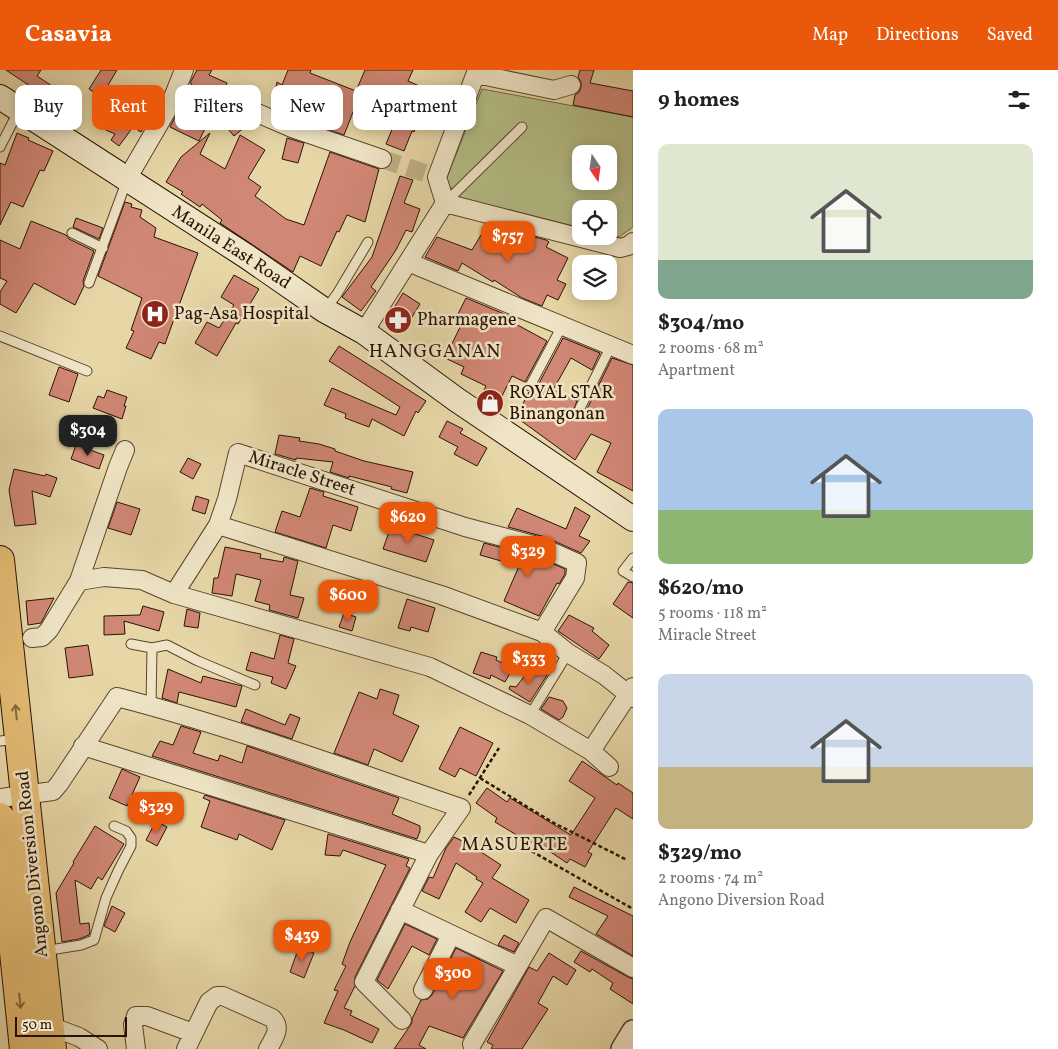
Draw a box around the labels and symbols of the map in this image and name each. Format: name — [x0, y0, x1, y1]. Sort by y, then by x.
north arrow — [572, 145, 618, 190]
street label: Manila East Road — [166, 200, 296, 296]
pin: $757 — [478, 220, 538, 263]
hospital icon: Pag-Asa Hospital — [140, 299, 170, 329]
place label: Pag-Asa Hospital — [174, 302, 309, 327]
pharmacy icon: Pharmagene — [383, 305, 413, 335]
place label: Pharmagene — [417, 308, 517, 333]
district label: HANGGANAN — [369, 339, 501, 365]
place label: ROYAL STAR Binangonan — [509, 381, 614, 427]
shop icon: ROYAL STAR Binangonan — [475, 388, 505, 418]
pin: $304 — [58, 414, 118, 457]
street label: Miracle Street — [245, 445, 359, 503]
pin: $620 — [378, 502, 438, 544]
pin: $329 — [498, 536, 558, 578]
pin: $600 — [318, 580, 378, 622]
pin: $333 — [499, 642, 559, 685]
one-way arrow — [11, 704, 21, 720]
street label: Angono Diversion Road — [11, 769, 55, 959]
pin: $329 — [126, 792, 186, 834]
district label: MASUERTE — [461, 832, 569, 858]
pin: $439 — [272, 920, 332, 962]
pin: $300 — [423, 958, 483, 1000]
one-way arrow — [15, 993, 25, 1009]
scale bar — [15, 1014, 128, 1037]

